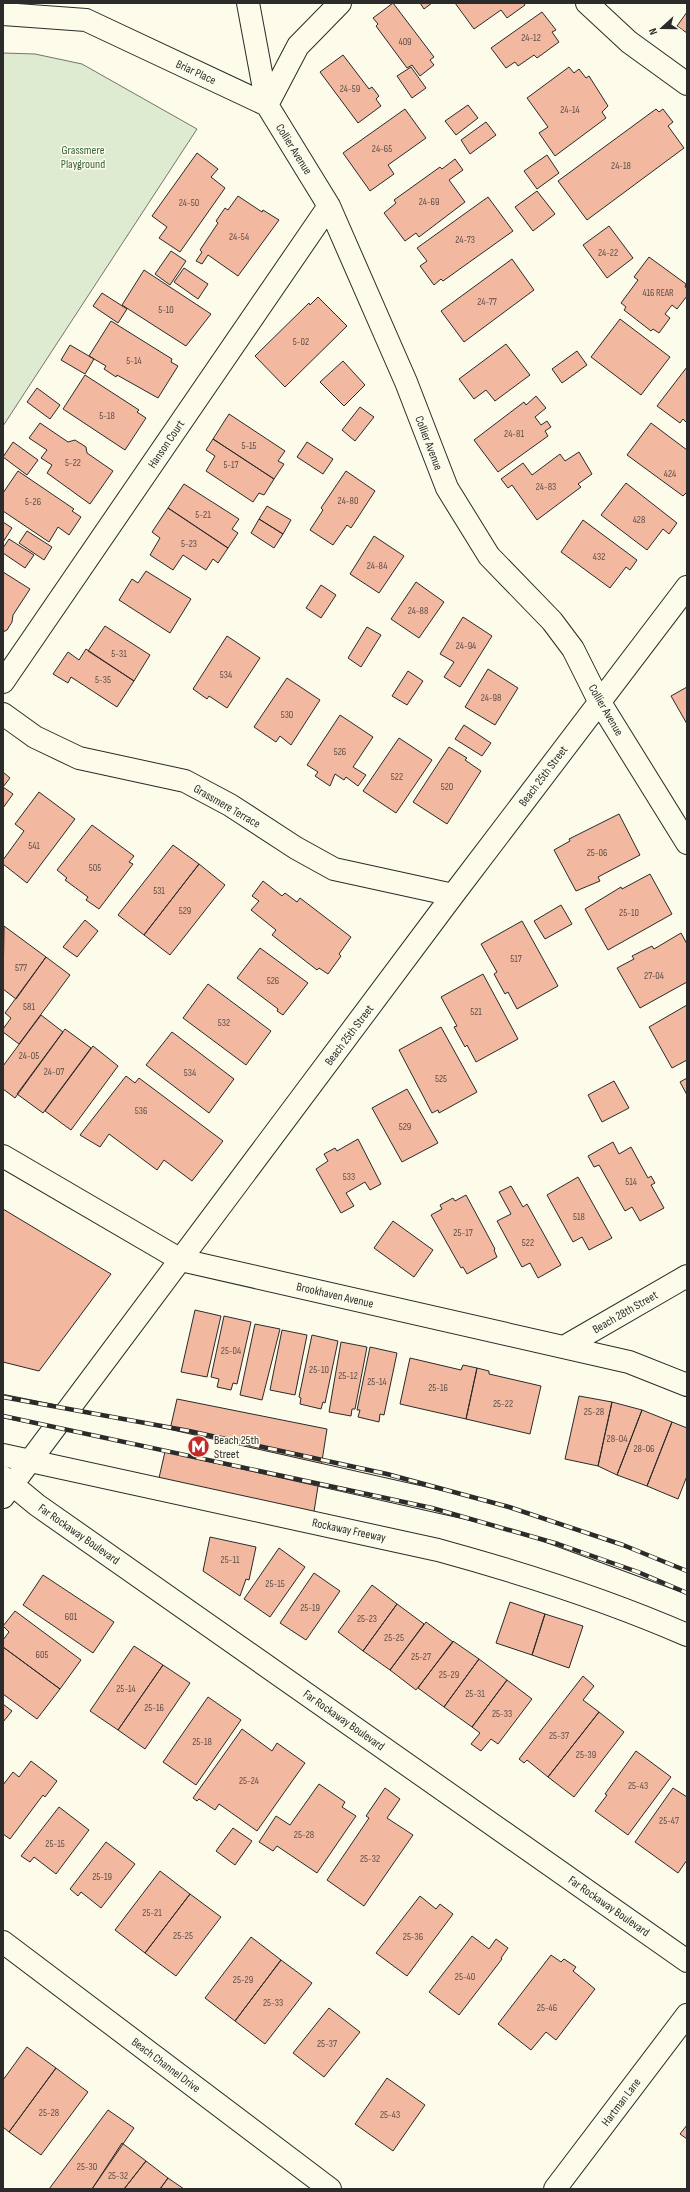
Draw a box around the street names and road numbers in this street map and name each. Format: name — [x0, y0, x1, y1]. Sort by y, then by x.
street label: Briar Place — [173, 57, 218, 88]
street label: Collier Avenue — [272, 121, 315, 178]
street label: Collier Avenue — [411, 414, 446, 473]
street label: Hanson Court — [145, 417, 188, 471]
street label: Collier Avenue — [585, 682, 626, 739]
street label: Beach 25th Street — [516, 743, 571, 810]
street label: Grassmere Terrace — [191, 781, 263, 832]
street label: Beach 25th Street — [322, 1002, 377, 1069]
street label: Brookhaven Avenue — [295, 1279, 375, 1312]
street label: Beach 28th Street — [590, 1288, 661, 1337]
street label: Far Rockaway Boulevard — [35, 1501, 122, 1568]
street label: Rockaway Freeway — [311, 1515, 388, 1546]
street label: Far Rockaway Boulevard — [300, 1687, 387, 1754]
street label: Far Rockaway Boulevard — [565, 1873, 652, 1940]
street label: Beach Channel Drive — [128, 2035, 203, 2096]
street label: Hartman Lane — [598, 2075, 644, 2129]

